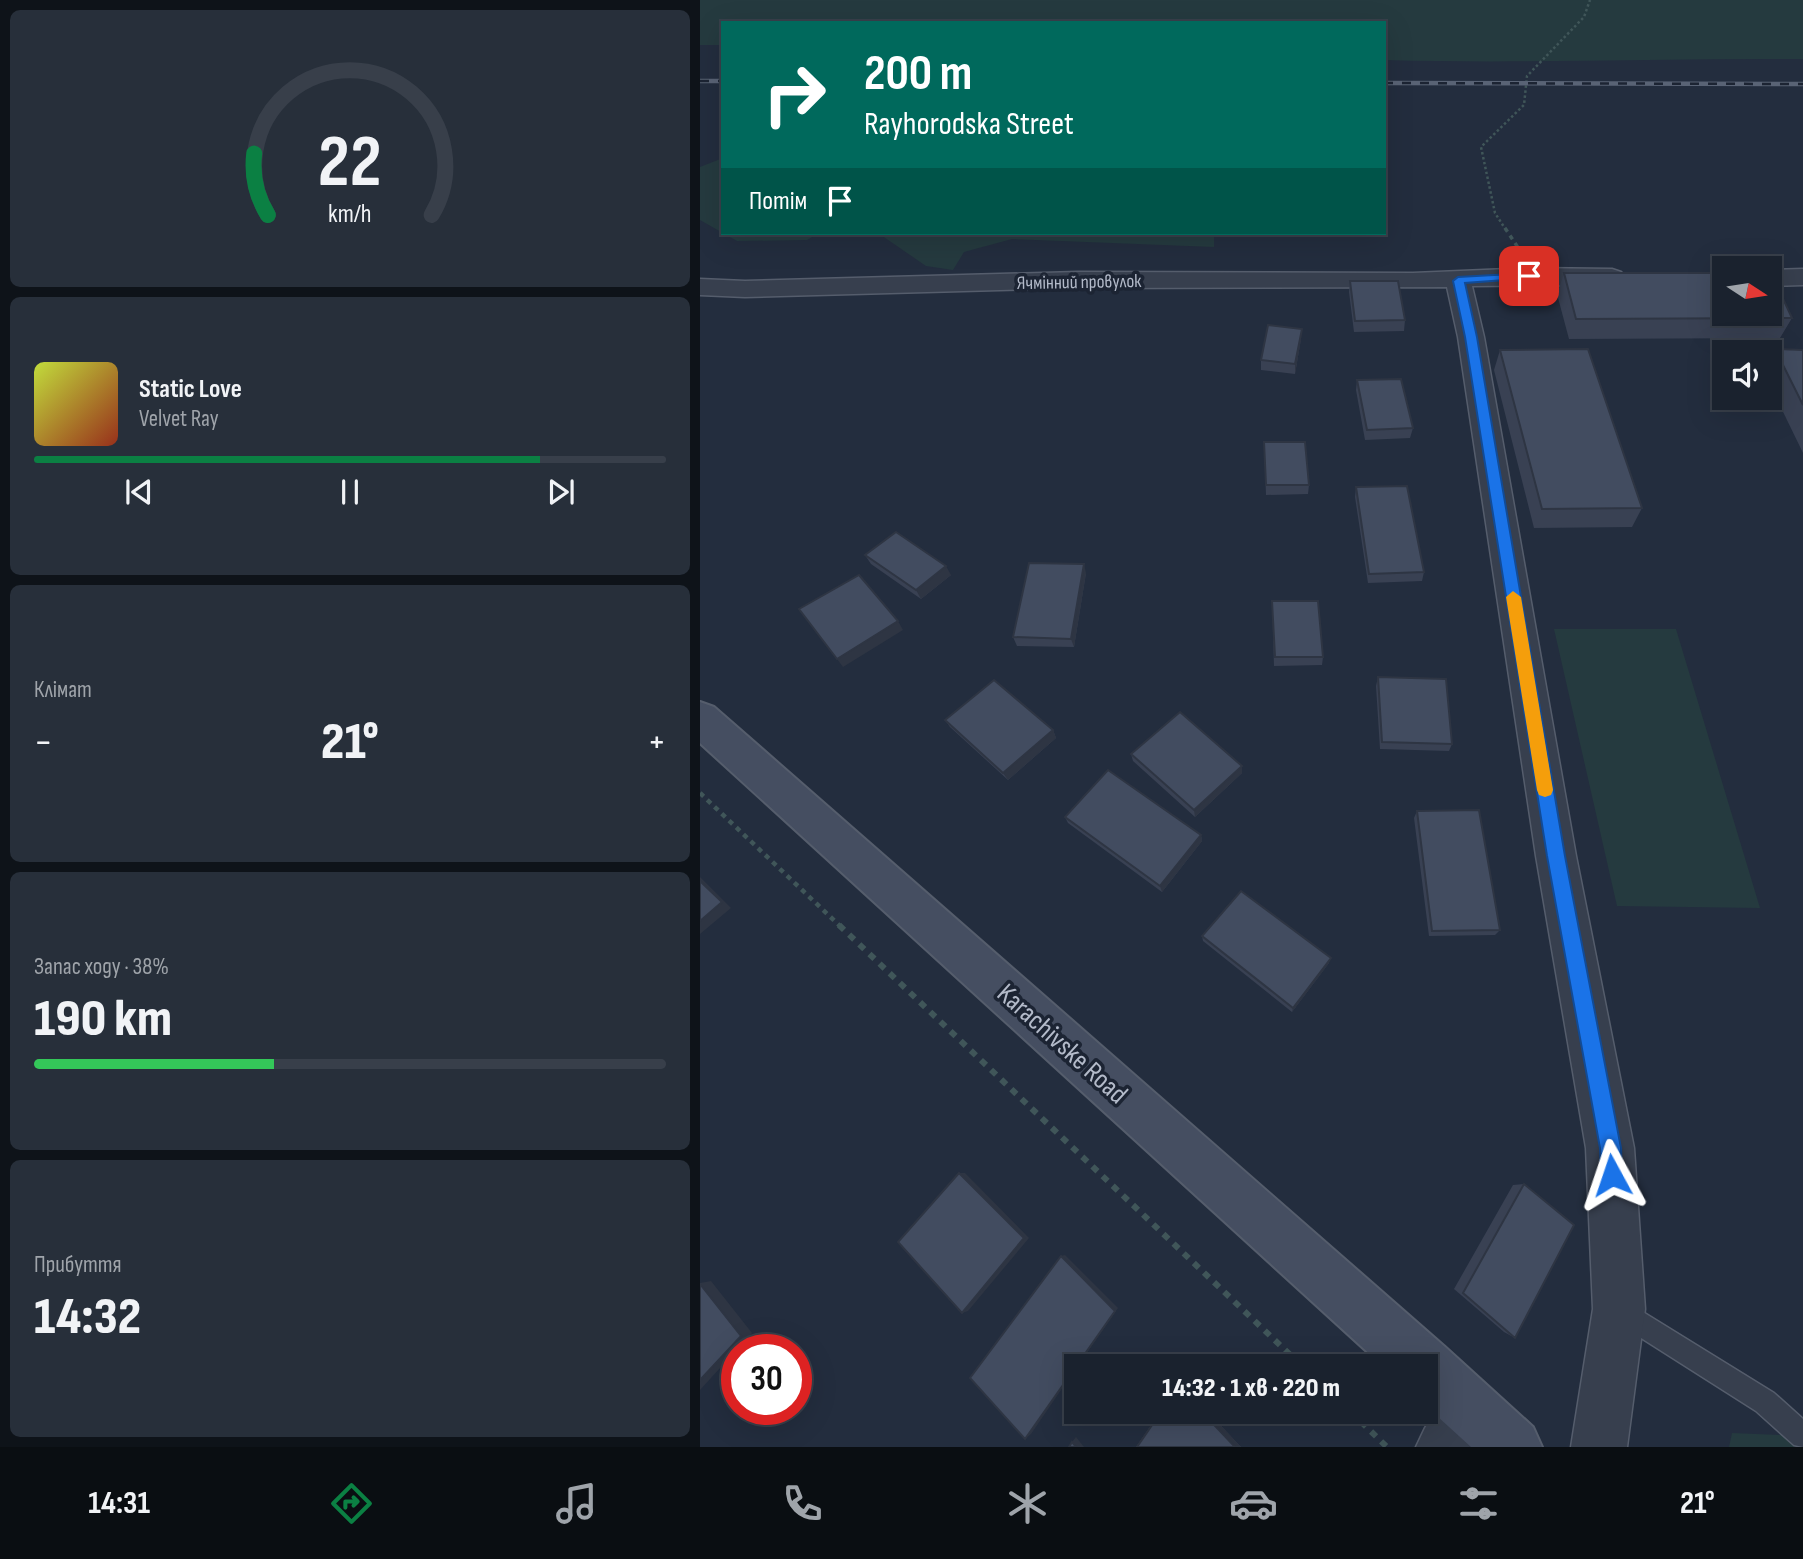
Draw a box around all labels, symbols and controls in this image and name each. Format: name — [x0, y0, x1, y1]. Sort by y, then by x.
text: 200 m — [864, 45, 972, 104]
icon: right — [749, 49, 840, 140]
text: Rayhorodska Street — [864, 105, 1074, 144]
text: 22 — [318, 119, 382, 207]
icon: arrive — [821, 182, 859, 220]
text: Потім — [749, 186, 807, 217]
text: km/h — [328, 199, 372, 230]
pin — [1499, 246, 1559, 306]
north arrow — [1712, 256, 1782, 326]
map controls — [1712, 256, 1782, 410]
icon: arrive — [1510, 257, 1548, 295]
street label: Ячмінний провулок — [1016, 270, 1142, 295]
button: sound — [1712, 340, 1782, 410]
text: Static Love — [139, 374, 242, 405]
text: Velvet Ray — [139, 405, 219, 433]
icon: previous — [120, 473, 158, 511]
icon: pause — [331, 473, 369, 511]
icon: next — [542, 473, 580, 511]
text: Клімат — [34, 676, 92, 704]
text: 21° — [321, 711, 379, 774]
text: − — [34, 720, 53, 765]
text: + — [647, 720, 666, 765]
text: Запас ходу · 38% — [34, 953, 169, 981]
street label: Karachivske Road — [990, 977, 1134, 1111]
text: 190 km — [34, 988, 172, 1051]
position arrow — [1575, 1138, 1649, 1212]
text: Прибуття — [34, 1251, 122, 1279]
text: 14:32 — [34, 1286, 141, 1349]
speed limit sign: 30 — [721, 1334, 812, 1425]
text: 14:32 · 1 хв · 220 m — [1162, 1373, 1340, 1404]
icon: directions — [327, 1479, 376, 1528]
icon: music — [552, 1479, 601, 1528]
icon: phone — [778, 1479, 827, 1528]
icon: climate — [1003, 1479, 1052, 1528]
icon: car — [1229, 1479, 1278, 1528]
icon: filters — [1454, 1479, 1503, 1528]
text: 14:31 — [88, 1484, 150, 1523]
text: 21° — [1680, 1484, 1715, 1523]

